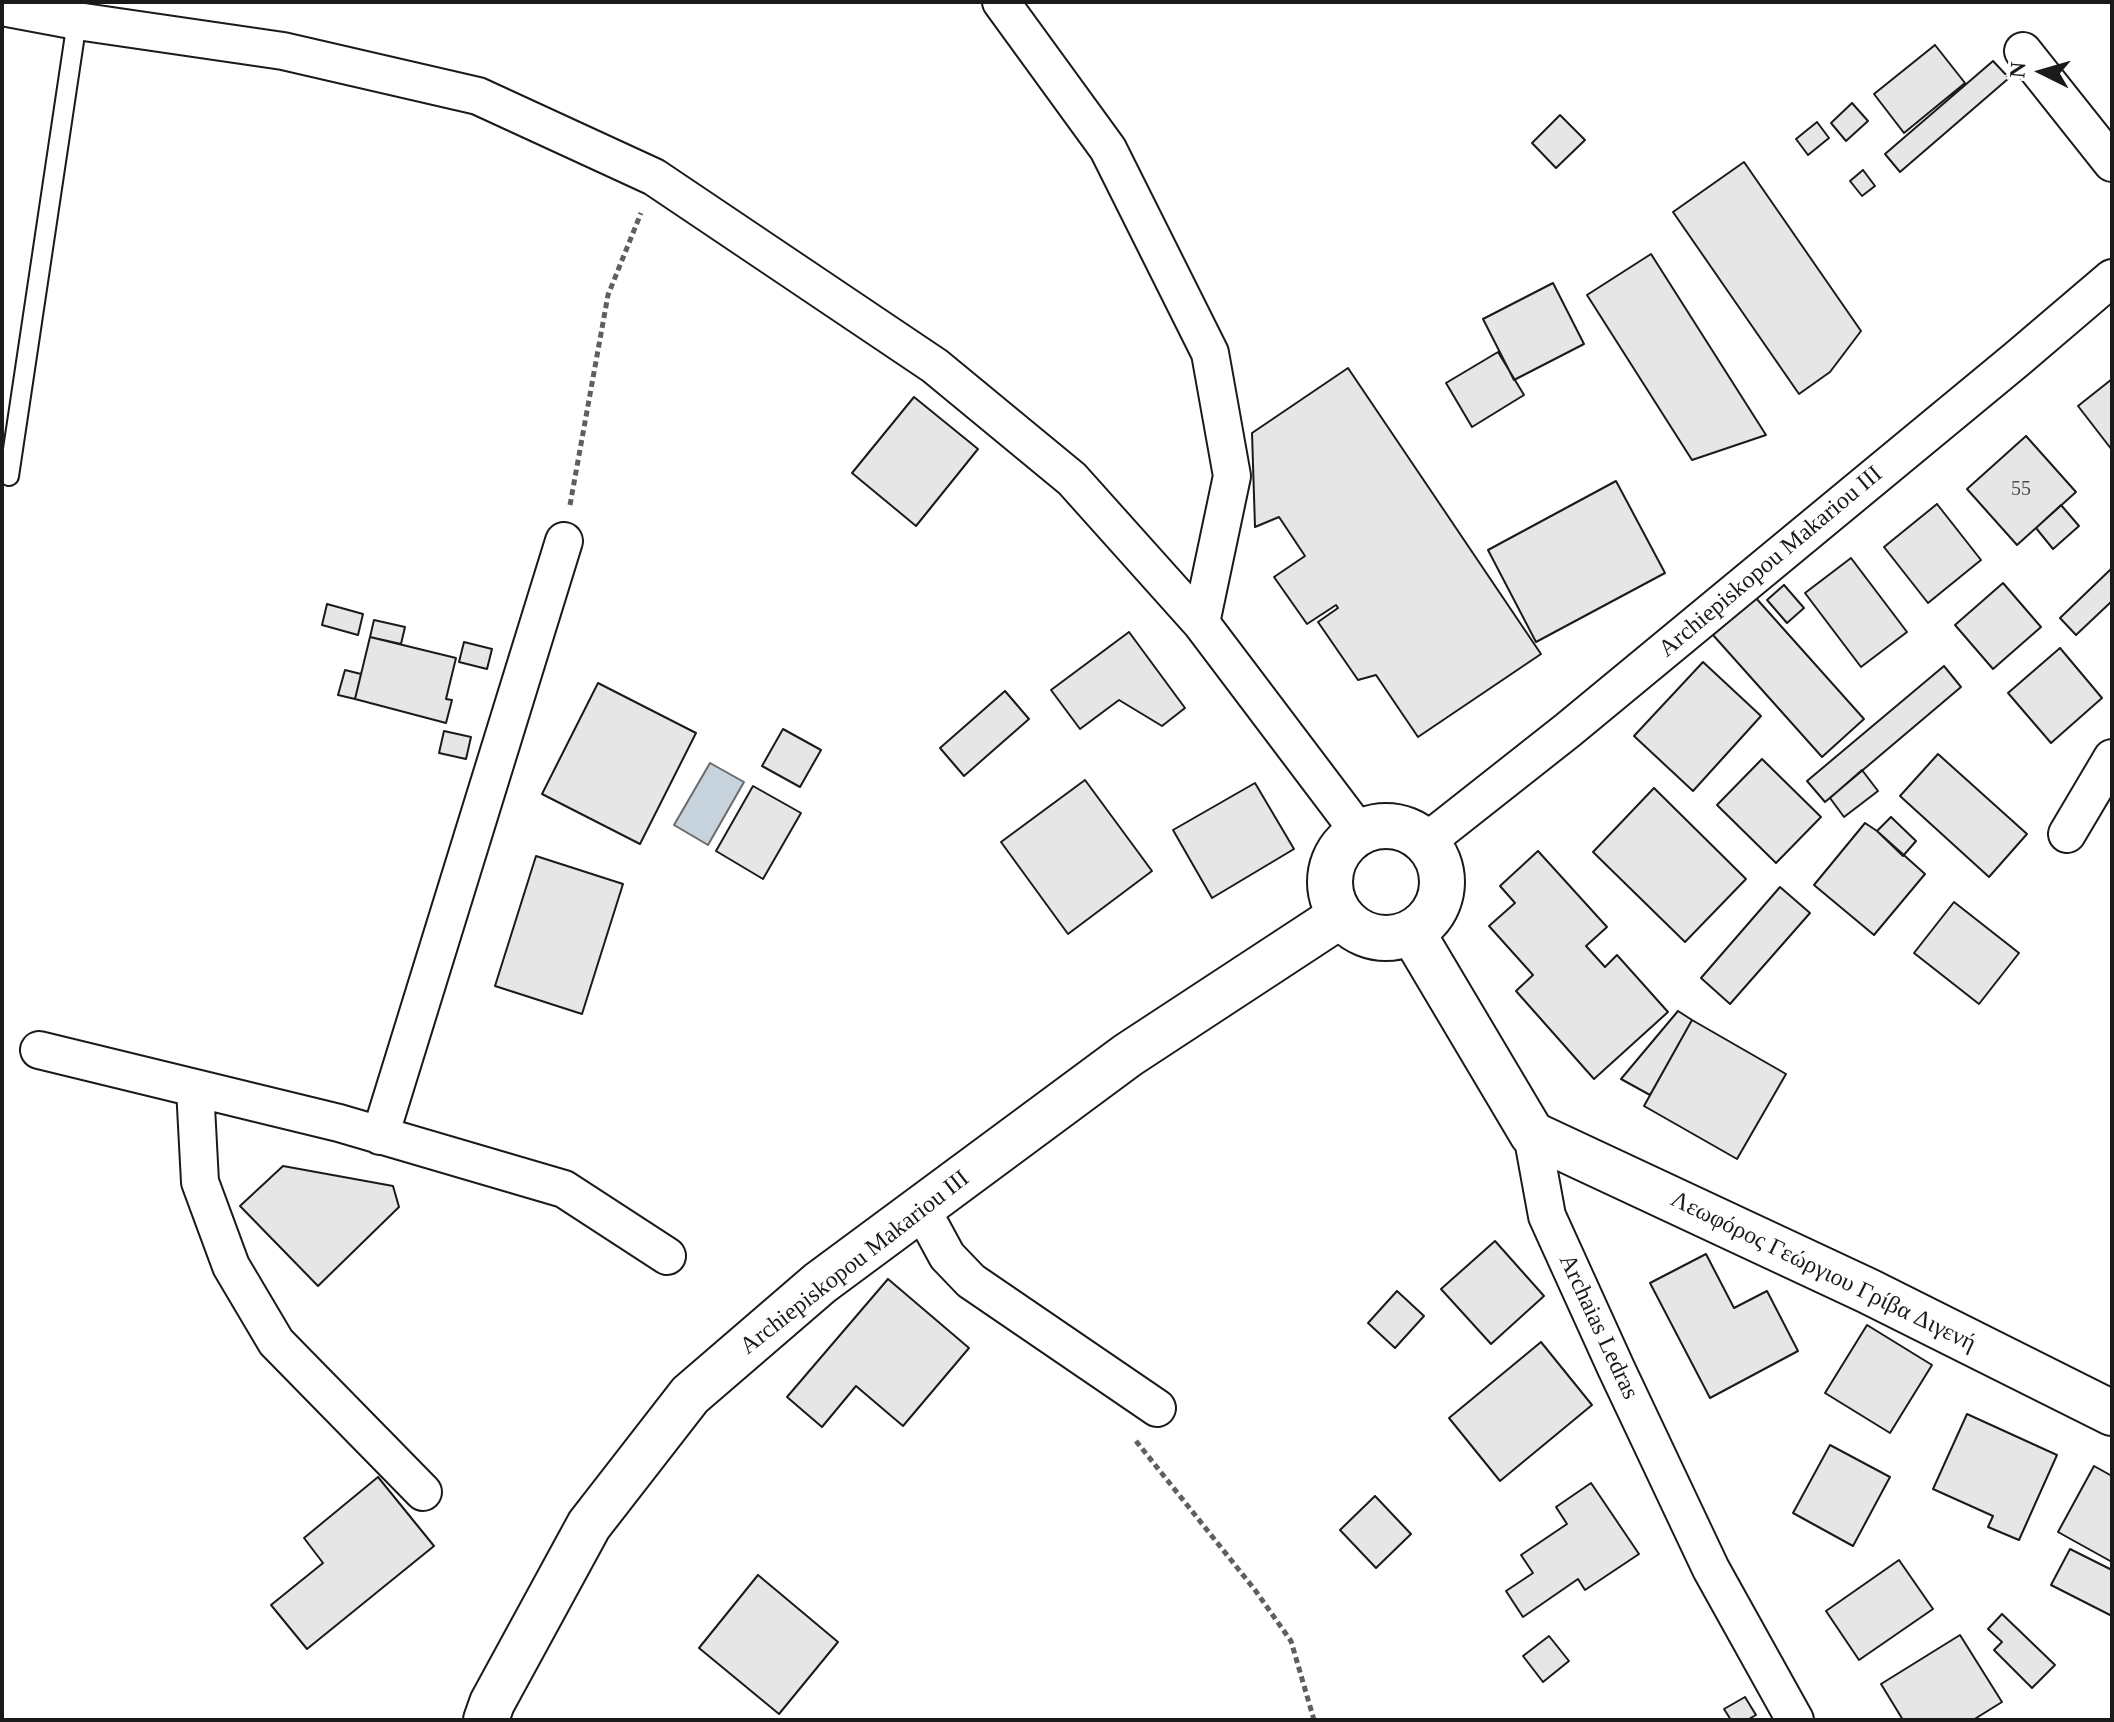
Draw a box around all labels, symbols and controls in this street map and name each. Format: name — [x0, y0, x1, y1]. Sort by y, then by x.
north arrow — [2002, 32, 2082, 112]
text: N — [2004, 61, 2031, 79]
street label: Archiepiskopou Makariou III — [1654, 460, 1888, 664]
house number: 55 — [2011, 478, 2031, 502]
street label: Archiepiskopou Makariou III — [735, 1165, 975, 1361]
street label: Λεωφόρος Γεώργιου Γρίβα Διγενή — [1666, 1185, 1980, 1359]
street label: Archaias Ledras — [1552, 1250, 1644, 1404]

